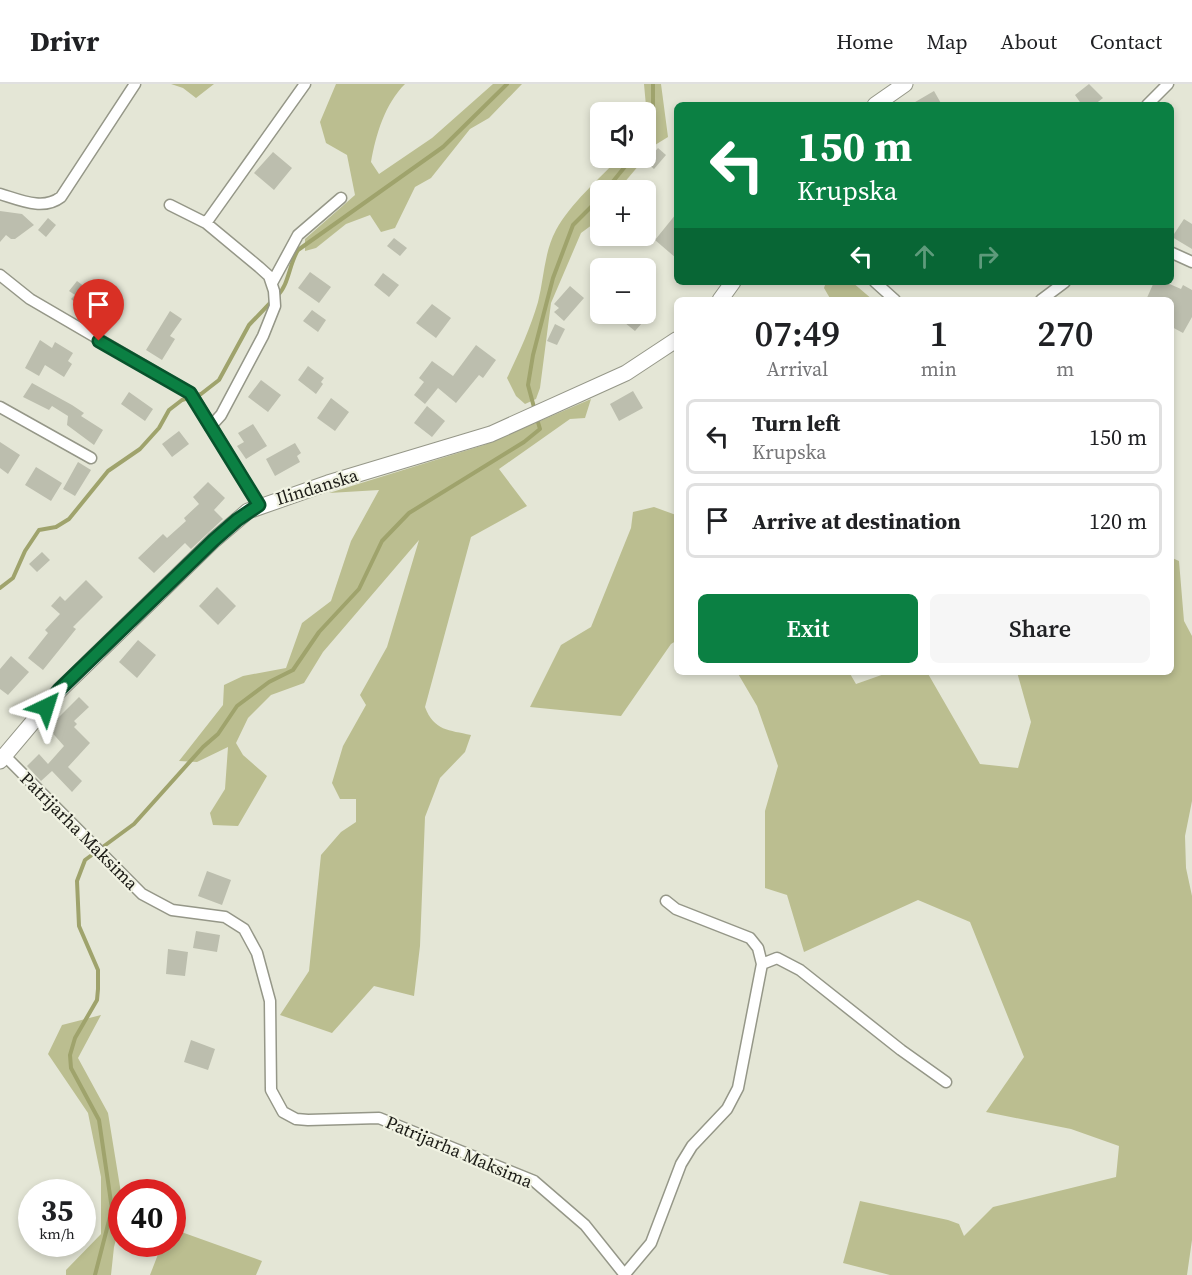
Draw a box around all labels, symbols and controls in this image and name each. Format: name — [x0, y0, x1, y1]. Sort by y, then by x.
text: Drivr — [30, 22, 99, 60]
text: Home — [836, 27, 894, 56]
text: Map — [927, 27, 968, 56]
text: About — [1001, 27, 1057, 56]
text: Contact — [1090, 27, 1162, 56]
map controls — [590, 102, 656, 324]
button: sound — [590, 102, 656, 168]
text: 150 m — [797, 117, 912, 175]
icon: left — [698, 126, 776, 204]
text: Krupska — [797, 172, 898, 209]
button: + — [590, 180, 656, 246]
icon: left — [845, 240, 878, 273]
icon: ahead — [908, 240, 941, 273]
icon: right — [971, 240, 1004, 273]
button: − — [590, 258, 656, 324]
pin — [73, 279, 124, 341]
icon: arrive — [82, 288, 115, 321]
text: 07:49 — [755, 309, 840, 358]
text: 1 — [929, 309, 948, 358]
text: 270 — [1037, 309, 1093, 358]
text: Arrival — [766, 355, 828, 383]
text: min — [921, 355, 957, 383]
text: m — [1056, 355, 1074, 383]
text: Turn left — [752, 408, 840, 438]
icon: left — [701, 420, 734, 453]
text: 150 m — [1089, 422, 1147, 452]
text: Krupska — [752, 438, 827, 466]
street label: Ilindanska — [273, 462, 362, 511]
icon: arrive — [701, 504, 734, 537]
text: Arrive at destination — [752, 506, 961, 536]
text: 120 m — [1089, 506, 1147, 536]
button: Exit — [698, 594, 918, 663]
button: Share — [930, 594, 1150, 663]
position arrow — [14, 675, 78, 739]
street label: Patrijarha Maksima — [15, 766, 144, 896]
street label: Patrijarha Maksima — [382, 1109, 537, 1194]
speed limit sign: 40 — [108, 1179, 186, 1257]
text: 35 — [41, 1190, 73, 1231]
text: km/h — [39, 1223, 75, 1244]

